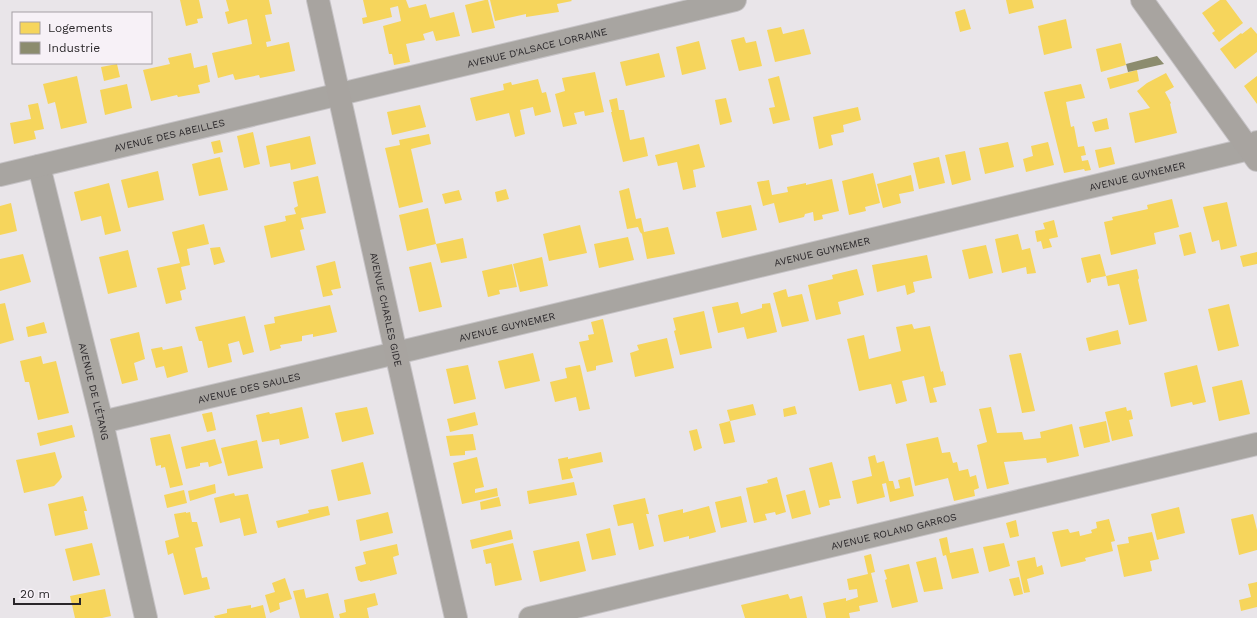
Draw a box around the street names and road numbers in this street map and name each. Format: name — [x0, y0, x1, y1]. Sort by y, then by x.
street label: AVENUE D'ALSACE LORRAINE — [466, 25, 608, 69]
street label: AVENUE DES ABEILLES — [113, 116, 226, 153]
street label: AVENUE GUYNEMER — [1088, 159, 1187, 193]
street label: AVENUE GUYNEMER — [773, 234, 871, 268]
street label: AVENUE CHARLES GIDE — [368, 251, 404, 368]
street label: AVENUE GUYNEMER — [458, 310, 556, 343]
street label: AVENUE DE L'ÉTANG — [77, 341, 111, 441]
street label: AVENUE DES SAULES — [197, 370, 301, 405]
street label: AVENUE ROLAND GARROS — [830, 511, 958, 551]

